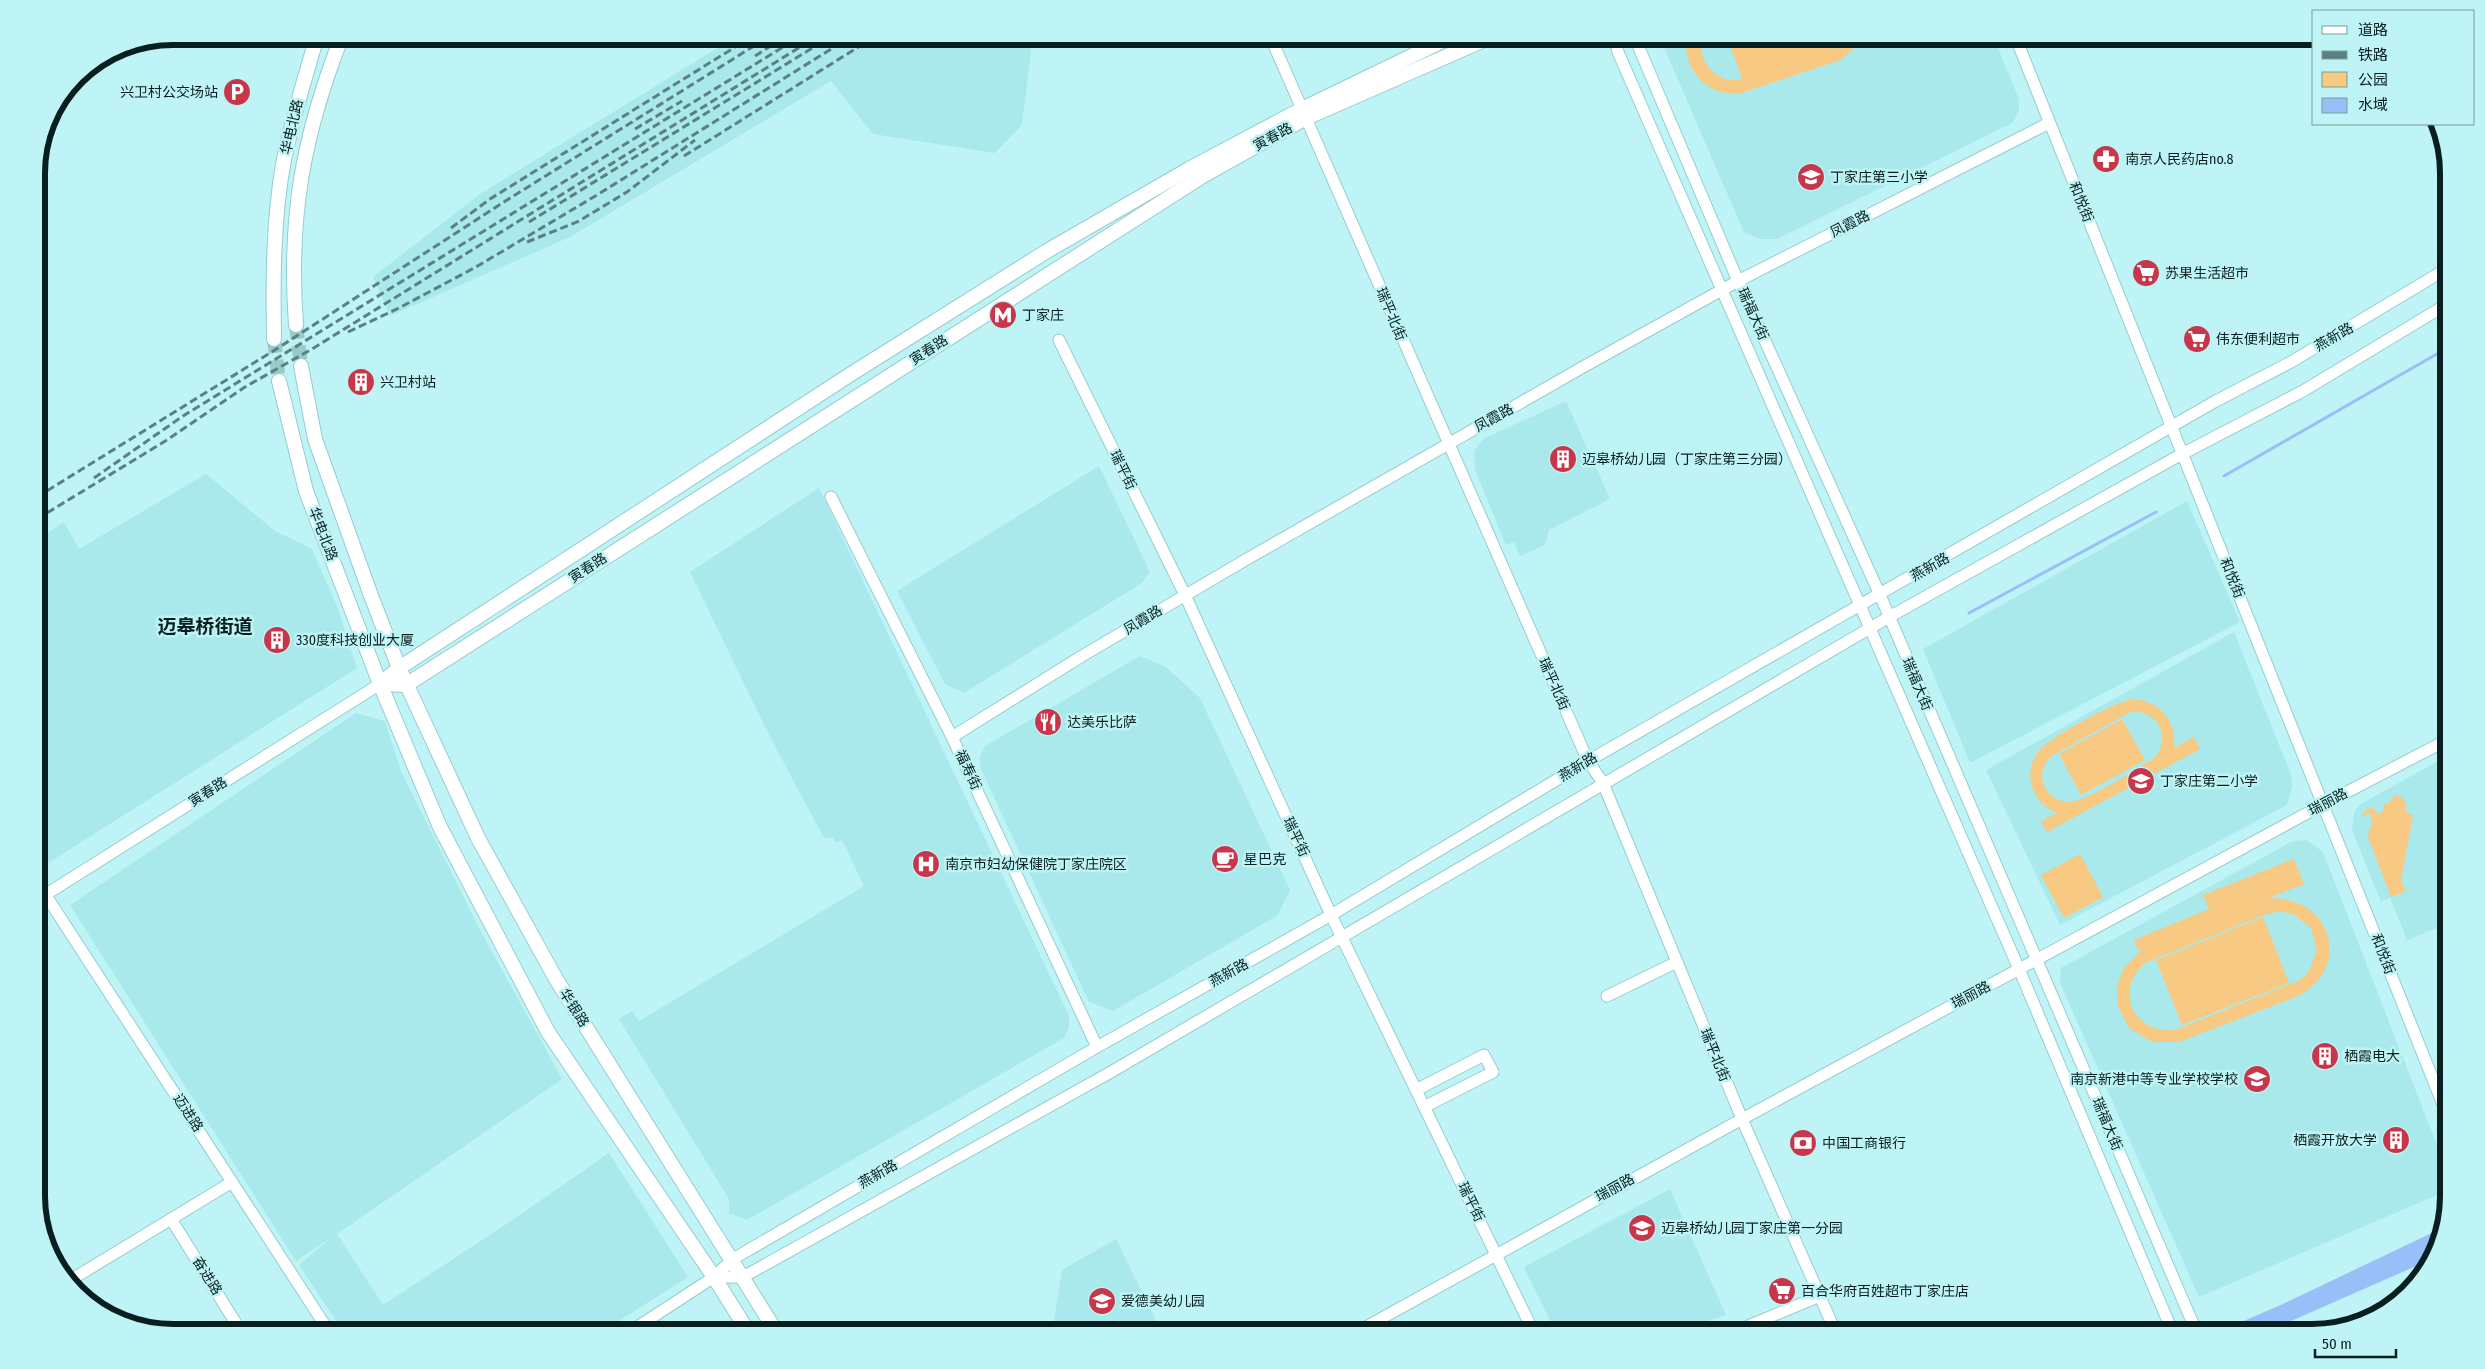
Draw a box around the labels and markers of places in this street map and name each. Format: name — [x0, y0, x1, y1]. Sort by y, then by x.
parking icon: 兴卫村公交场站 — [222, 77, 252, 107]
place label: 兴卫村公交场站 — [120, 84, 218, 101]
pharmacy icon: 南京人民药店no.8 — [2091, 144, 2121, 174]
place label: 南京人民药店no.8 — [2125, 151, 2234, 168]
school or university icon: 丁家庄第三小学 — [1796, 162, 1826, 192]
place label: 丁家庄第三小学 — [1830, 169, 1928, 186]
supermarket icon: 苏果生活超市 — [2131, 258, 2161, 288]
place label: 苏果生活超市 — [2165, 265, 2249, 282]
metro station icon: 丁家庄 — [988, 300, 1018, 330]
place label: 丁家庄 — [1022, 307, 1064, 324]
supermarket icon: 伟东便利超市 — [2182, 324, 2212, 354]
place label: 伟东便利超市 — [2216, 331, 2300, 348]
building icon: 兴卫村站 — [346, 367, 376, 397]
place label: 兴卫村站 — [380, 374, 436, 391]
building icon: 迈皋桥幼儿园（丁家庄第三分园） — [1548, 444, 1578, 474]
place label: 迈皋桥幼儿园（丁家庄第三分园） — [1582, 451, 1792, 468]
building icon: 330度科技创业大厦 — [262, 625, 292, 655]
place label: 330度科技创业大厦 — [296, 632, 414, 649]
restaurant icon: 达美乐比萨 — [1033, 707, 1063, 737]
place label: 达美乐比萨 — [1067, 714, 1137, 731]
school or university icon: 丁家庄第二小学 — [2126, 766, 2156, 796]
place label: 丁家庄第二小学 — [2160, 773, 2258, 790]
cafe icon: 星巴克 — [1210, 844, 1240, 874]
hospital icon: 南京市妇幼保健院丁家庄院区 — [911, 849, 941, 879]
place label: 星巴克 — [1244, 851, 1286, 868]
place label: 南京市妇幼保健院丁家庄院区 — [945, 856, 1127, 873]
building icon: 栖霞电大 — [2310, 1041, 2340, 1071]
place label: 栖霞电大 — [2344, 1048, 2400, 1065]
school or university icon: 南京新港中等专业学校学校 — [2242, 1064, 2272, 1094]
place label: 南京新港中等专业学校学校 — [2070, 1071, 2238, 1088]
building icon: 栖霞开放大学 — [2381, 1125, 2411, 1155]
bank icon: 中国工商银行 — [1788, 1128, 1818, 1158]
place label: 栖霞开放大学 — [2293, 1132, 2377, 1149]
place label: 中国工商银行 — [1822, 1135, 1906, 1152]
school or university icon: 迈皋桥幼儿园丁家庄第一分园 — [1627, 1213, 1657, 1243]
place label: 迈皋桥幼儿园丁家庄第一分园 — [1661, 1220, 1843, 1237]
supermarket icon: 百合华府百姓超市丁家庄店 — [1767, 1276, 1797, 1306]
place label: 百合华府百姓超市丁家庄店 — [1801, 1283, 1969, 1300]
school or university icon: 爱德美幼儿园 — [1087, 1286, 1117, 1316]
place label: 爱德美幼儿园 — [1121, 1293, 1205, 1310]

